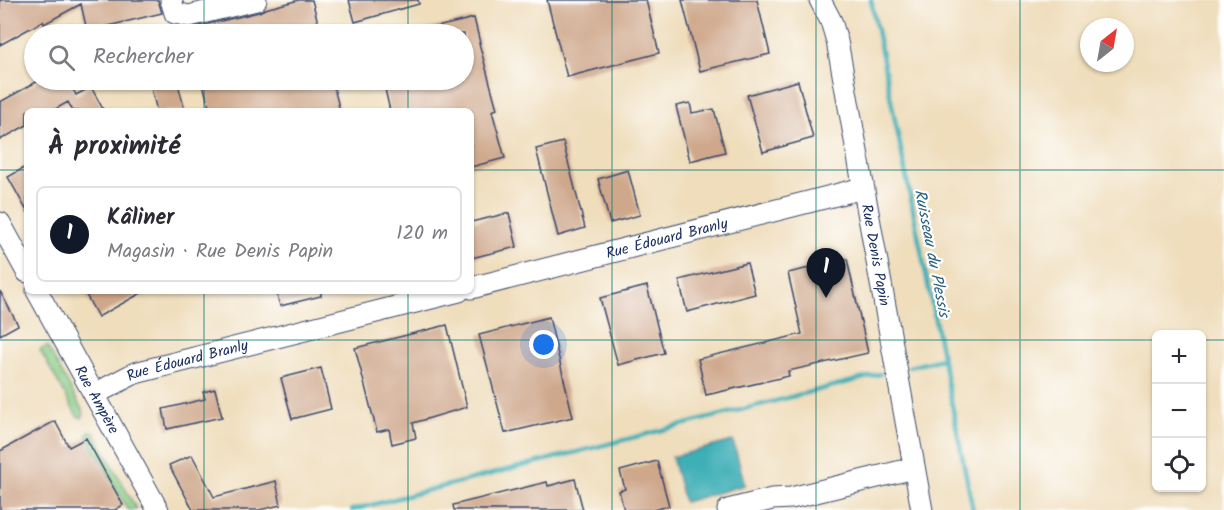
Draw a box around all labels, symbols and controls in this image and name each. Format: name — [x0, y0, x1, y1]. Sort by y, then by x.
north arrow — [1080, 18, 1134, 72]
search box — [24, 24, 474, 90]
text: Rechercher — [93, 40, 193, 75]
icon: search — [45, 41, 78, 74]
text: À proximité — [48, 126, 180, 168]
water label: Ruisseau du Plessis — [907, 187, 957, 321]
text: Kâliner — [107, 201, 174, 236]
street label: Rue Denis Papin — [854, 202, 896, 308]
street label: Rue Édouard Branly — [603, 212, 731, 266]
text: 1 — [66, 218, 73, 250]
text: 120 m — [396, 218, 448, 250]
text: Magasin · Rue Denis Papin — [107, 236, 333, 268]
pin: 1 — [806, 248, 846, 298]
your location — [529, 330, 558, 359]
map controls — [1152, 330, 1206, 492]
button: + — [1152, 330, 1206, 384]
street label: Rue Édouard Branly — [122, 334, 252, 389]
street label: Rue Ampère — [67, 361, 125, 439]
button: − — [1152, 384, 1206, 438]
button: locate — [1152, 438, 1206, 492]

